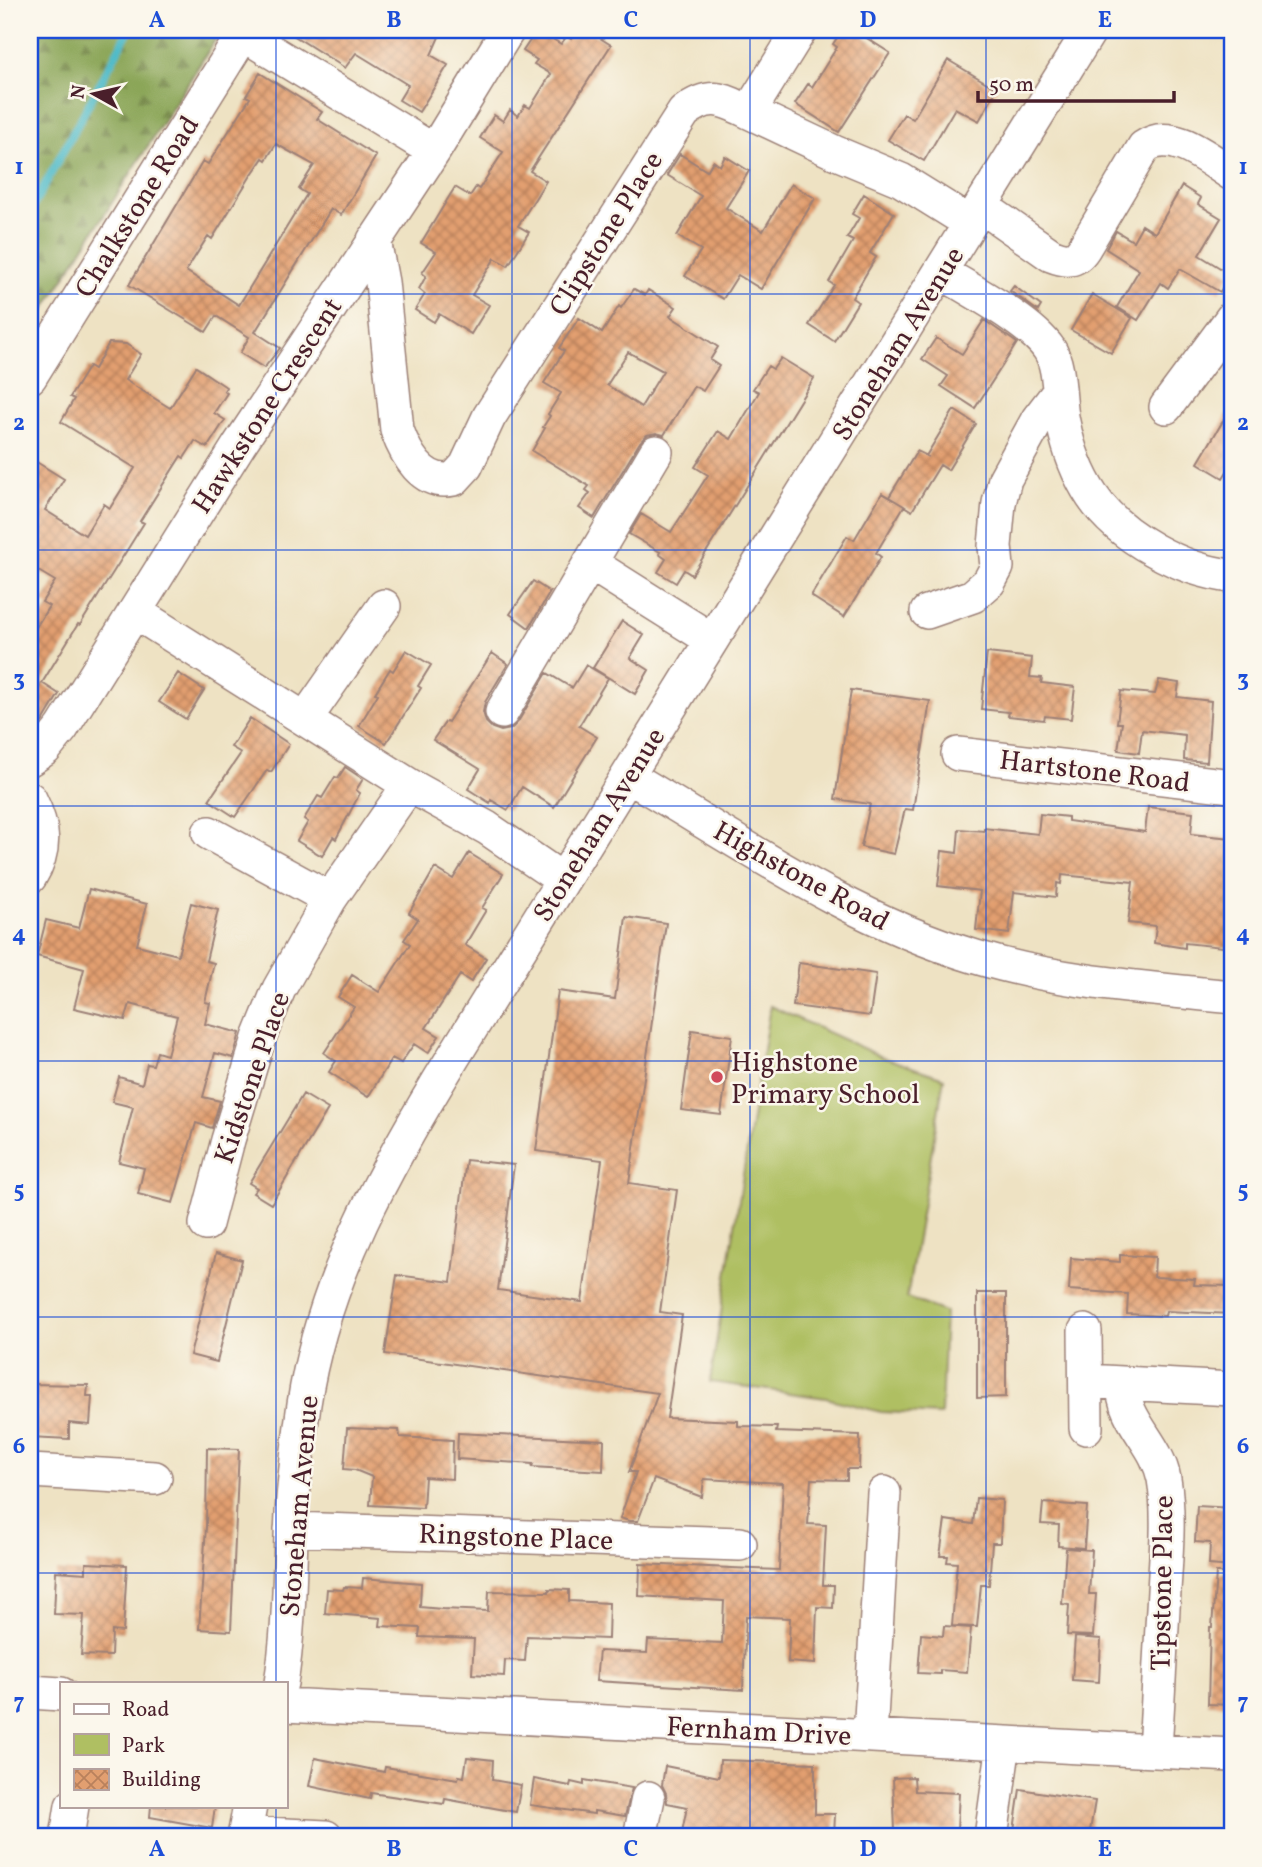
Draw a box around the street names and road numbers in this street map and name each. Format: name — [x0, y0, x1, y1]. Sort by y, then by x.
street label: Chalkstone Road — [67, 109, 210, 306]
street label: Clipstone Place — [541, 144, 673, 324]
street label: Stoneham Avenue — [824, 240, 975, 449]
street label: Hawkstone Crescent — [183, 291, 353, 522]
street label: Stoneham Avenue — [525, 721, 676, 930]
street label: Hartstone Road — [997, 741, 1192, 804]
street label: Highstone Road — [706, 813, 896, 942]
street label: Kidstone Place — [206, 987, 301, 1169]
street label: Stoneham Avenue — [271, 1394, 330, 1619]
street label: Tipstone Place — [1142, 1495, 1185, 1671]
street label: Ringstone Place — [418, 1516, 614, 1561]
street label: Fernham Drive — [665, 1708, 852, 1757]

